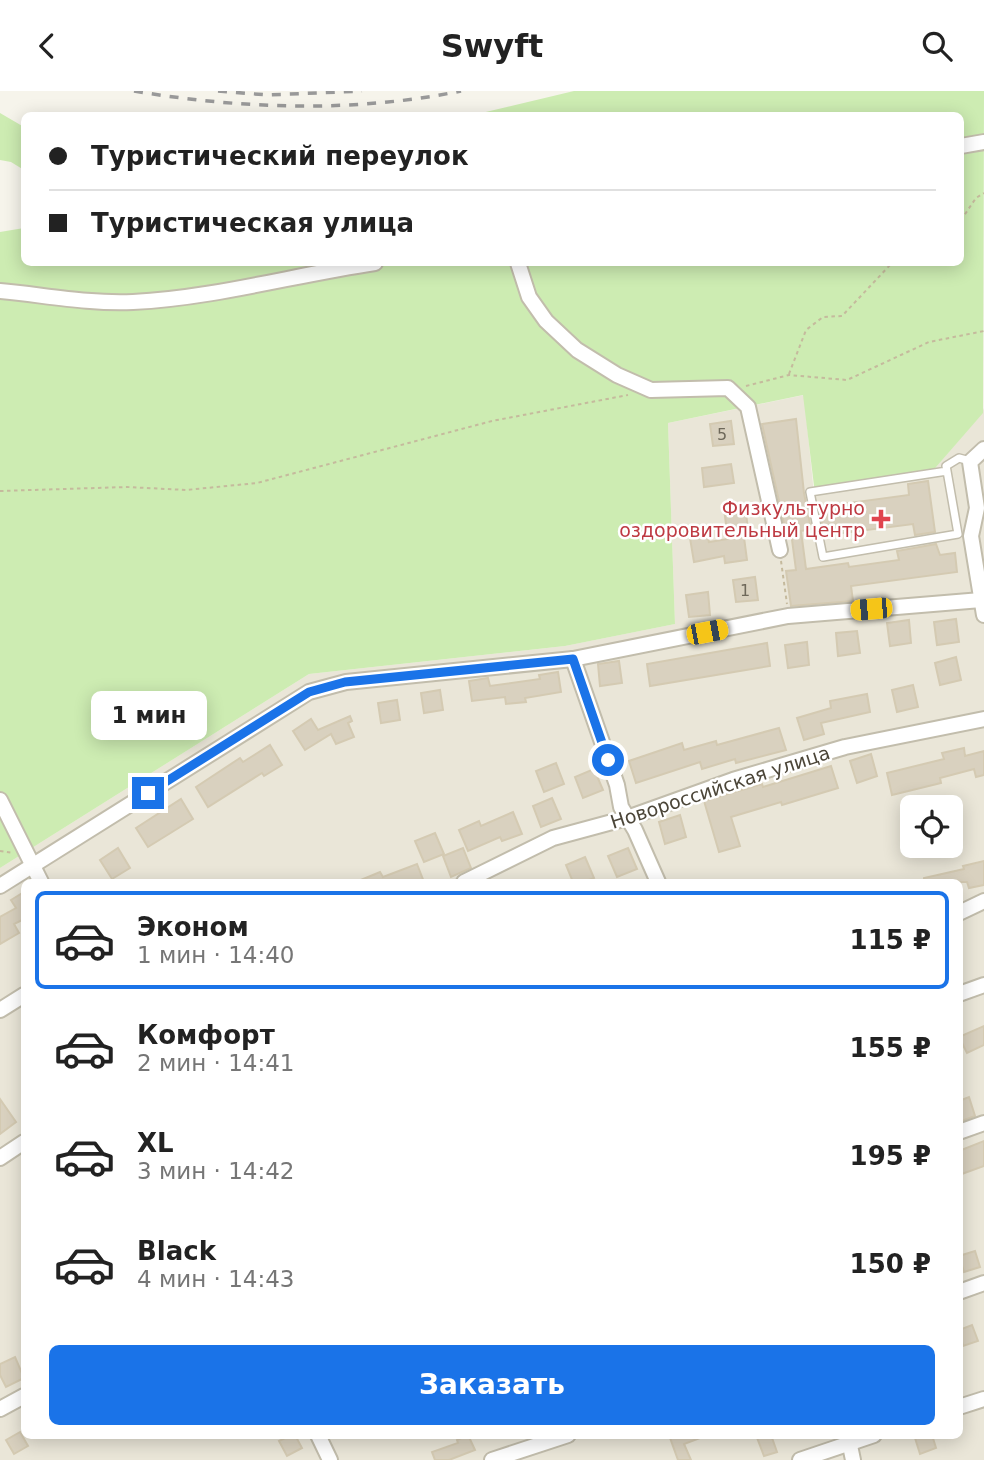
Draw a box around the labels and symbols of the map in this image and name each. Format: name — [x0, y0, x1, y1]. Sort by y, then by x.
house number: 5 — [717, 425, 727, 444]
place label: Физкультурно оздоровительный центр — [619, 497, 865, 541]
marker: Физкультурно оздоровительный центр — [871, 509, 891, 529]
house number: 1 — [740, 581, 750, 600]
car — [850, 597, 893, 621]
car — [685, 618, 730, 646]
callout: 1 мин — [90, 691, 206, 741]
street label: Новороссийская улица — [608, 741, 832, 833]
route start — [592, 744, 624, 776]
route end — [132, 777, 164, 809]

